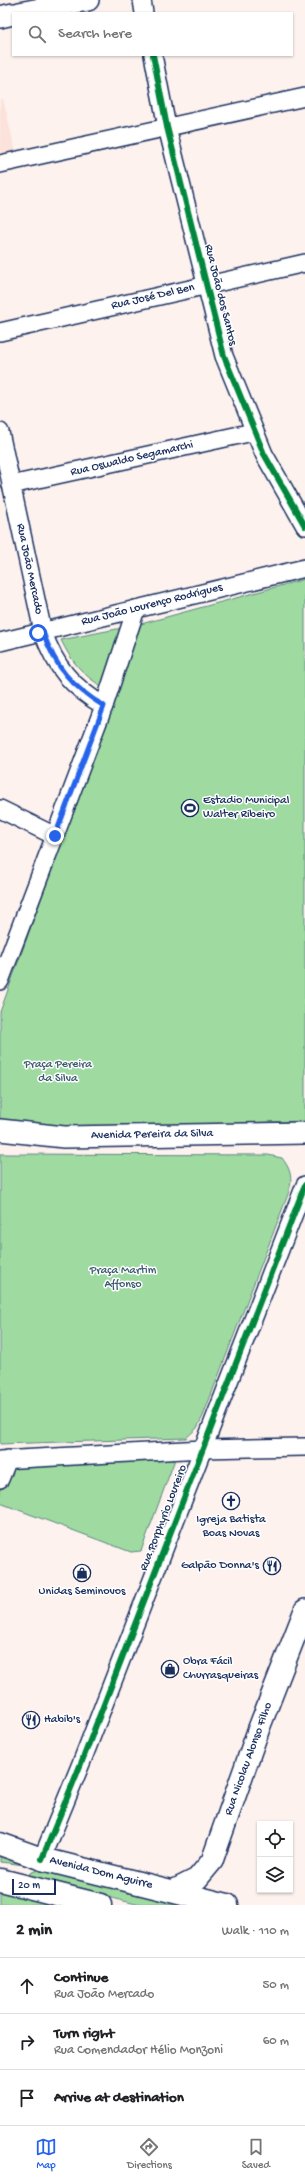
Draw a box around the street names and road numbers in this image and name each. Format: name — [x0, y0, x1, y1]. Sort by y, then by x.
street label: Rua João dos Santos — [201, 243, 239, 348]
street label: Rua José Del Ben — [110, 281, 196, 313]
street label: Rua Oswaldo Segamarchi — [69, 438, 195, 480]
street label: Rua João Mercado — [13, 522, 45, 616]
street label: Rua João Lourenço Rodrigues — [80, 581, 224, 629]
street label: Avenida Pereira da Silva — [91, 1127, 214, 1143]
street label: Rua Porphyrio Loureiro — [137, 1463, 191, 1573]
street label: Rua Nicolau Alonso Filho — [222, 1701, 276, 1817]
street label: Avenida Dom Aguirre — [48, 1853, 155, 1893]

